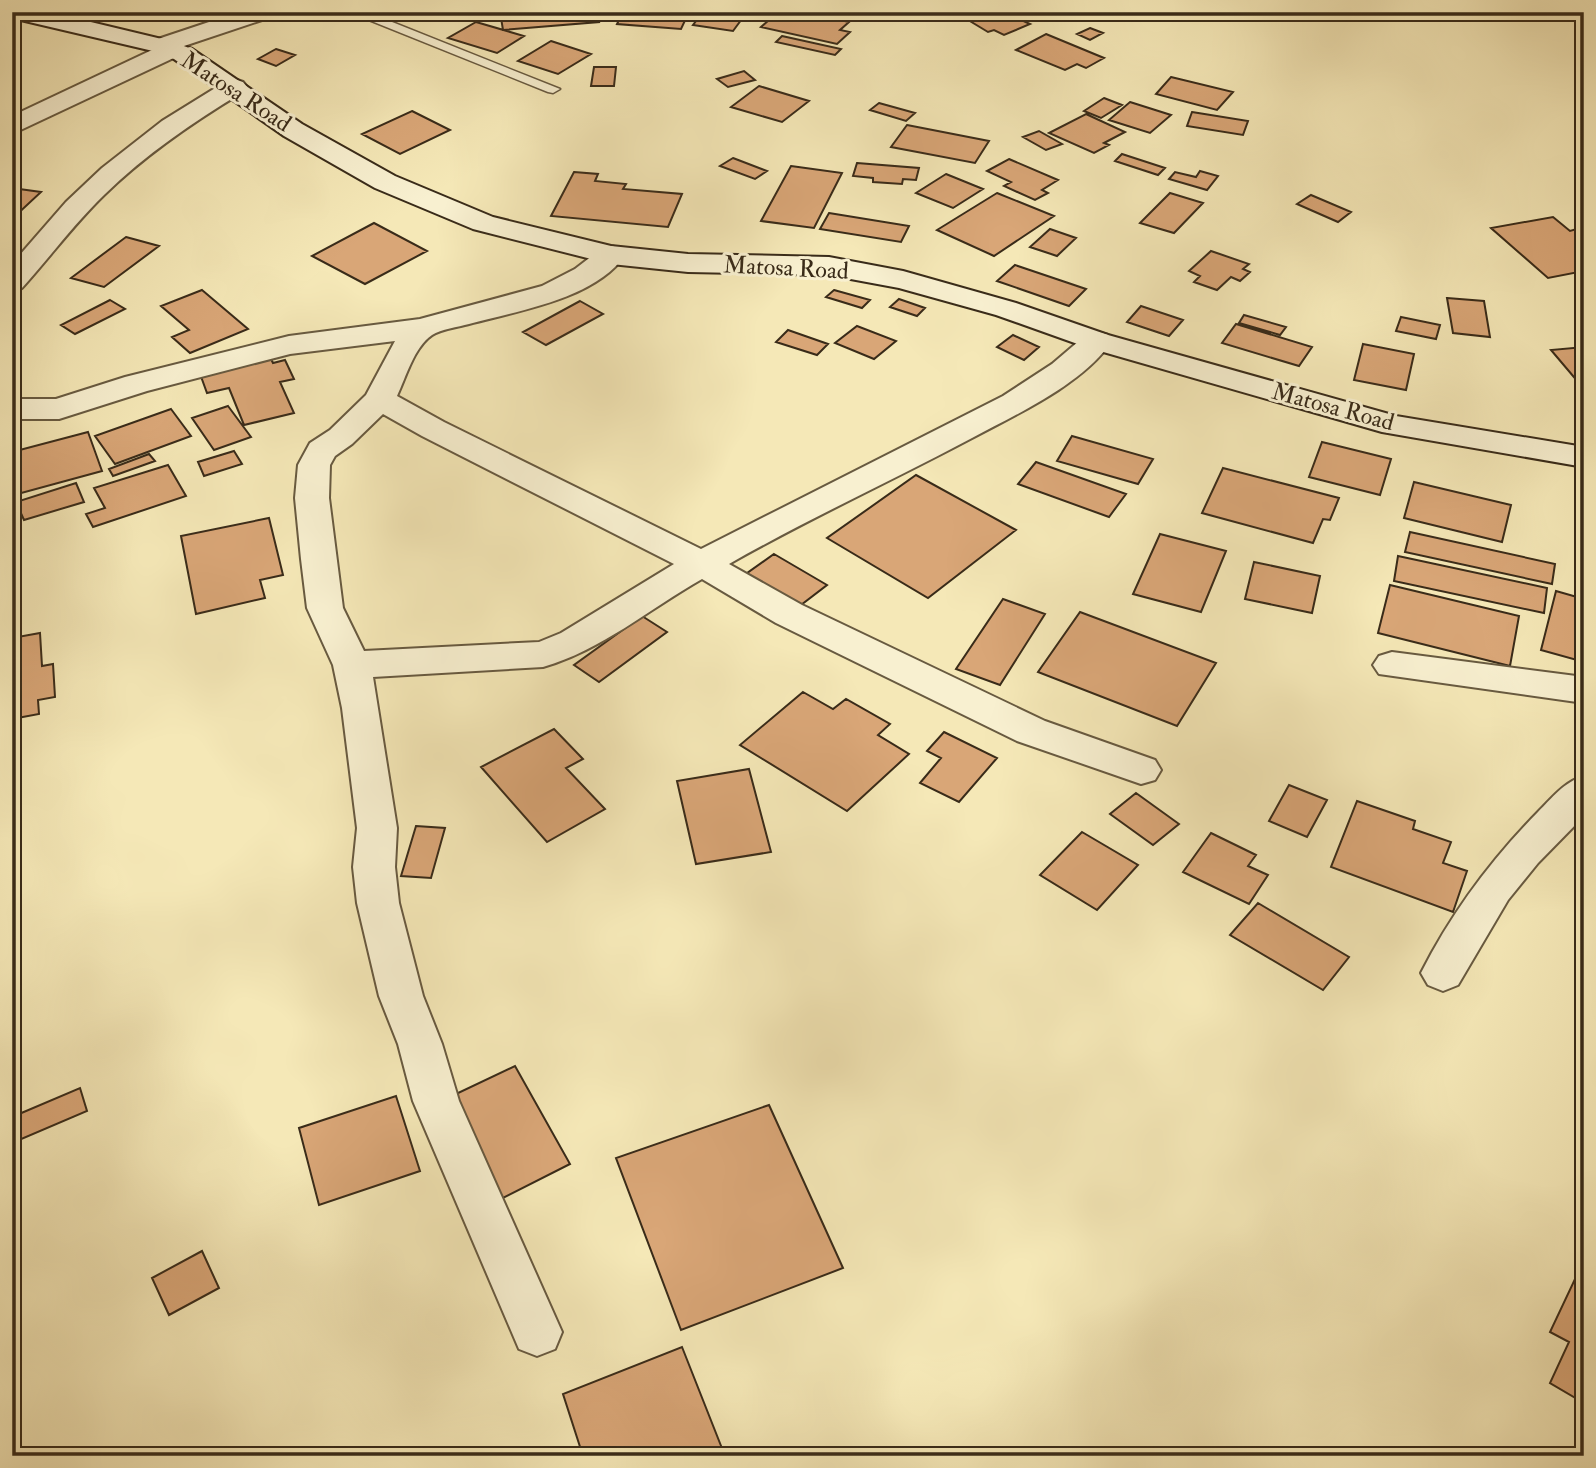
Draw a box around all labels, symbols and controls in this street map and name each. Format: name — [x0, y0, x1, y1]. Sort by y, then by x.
street label: Matosa Road — [175, 45, 297, 139]
street label: Matosa Road — [723, 249, 850, 287]
street label: Matosa Road — [1268, 376, 1398, 438]

